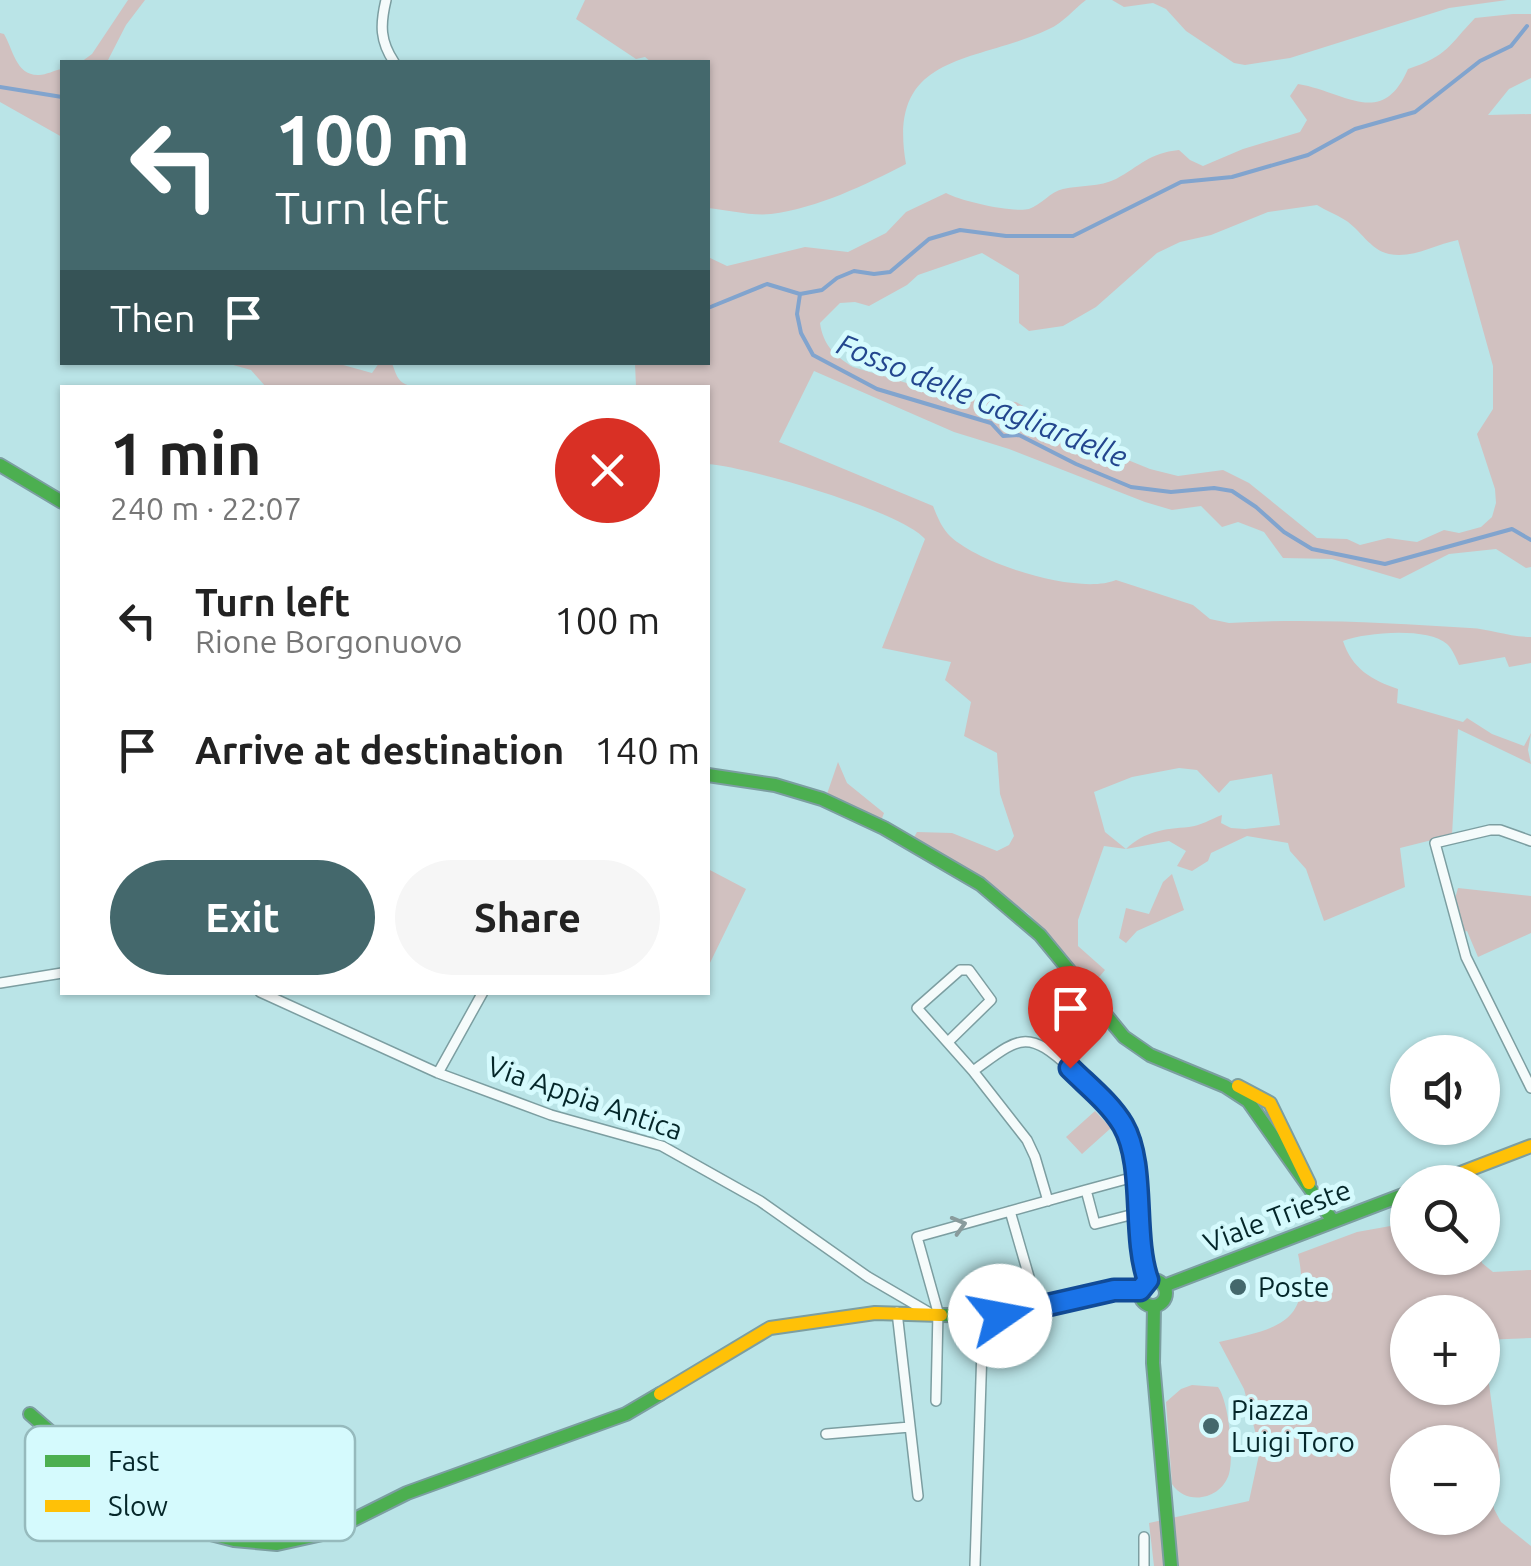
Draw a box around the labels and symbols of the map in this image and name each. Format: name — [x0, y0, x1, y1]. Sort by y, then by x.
water label: Fosso delle Gagliardelle — [833, 326, 1132, 474]
pin — [1028, 966, 1113, 1069]
street label: Via Appia Antica — [484, 1050, 687, 1145]
street label: Viale Trieste — [1199, 1173, 1355, 1258]
one-way arrow — [950, 1216, 968, 1237]
position arrow — [948, 1264, 1052, 1368]
place label: Poste — [1258, 1271, 1329, 1302]
marker: Poste — [1227, 1276, 1249, 1298]
place label: Piazza Luigi Toro — [1231, 1394, 1355, 1457]
marker: Piazza Luigi Toro — [1200, 1415, 1222, 1437]
legend — [25, 1426, 355, 1541]
text: Fast — [108, 1445, 159, 1476]
text: Slow — [108, 1490, 168, 1521]

